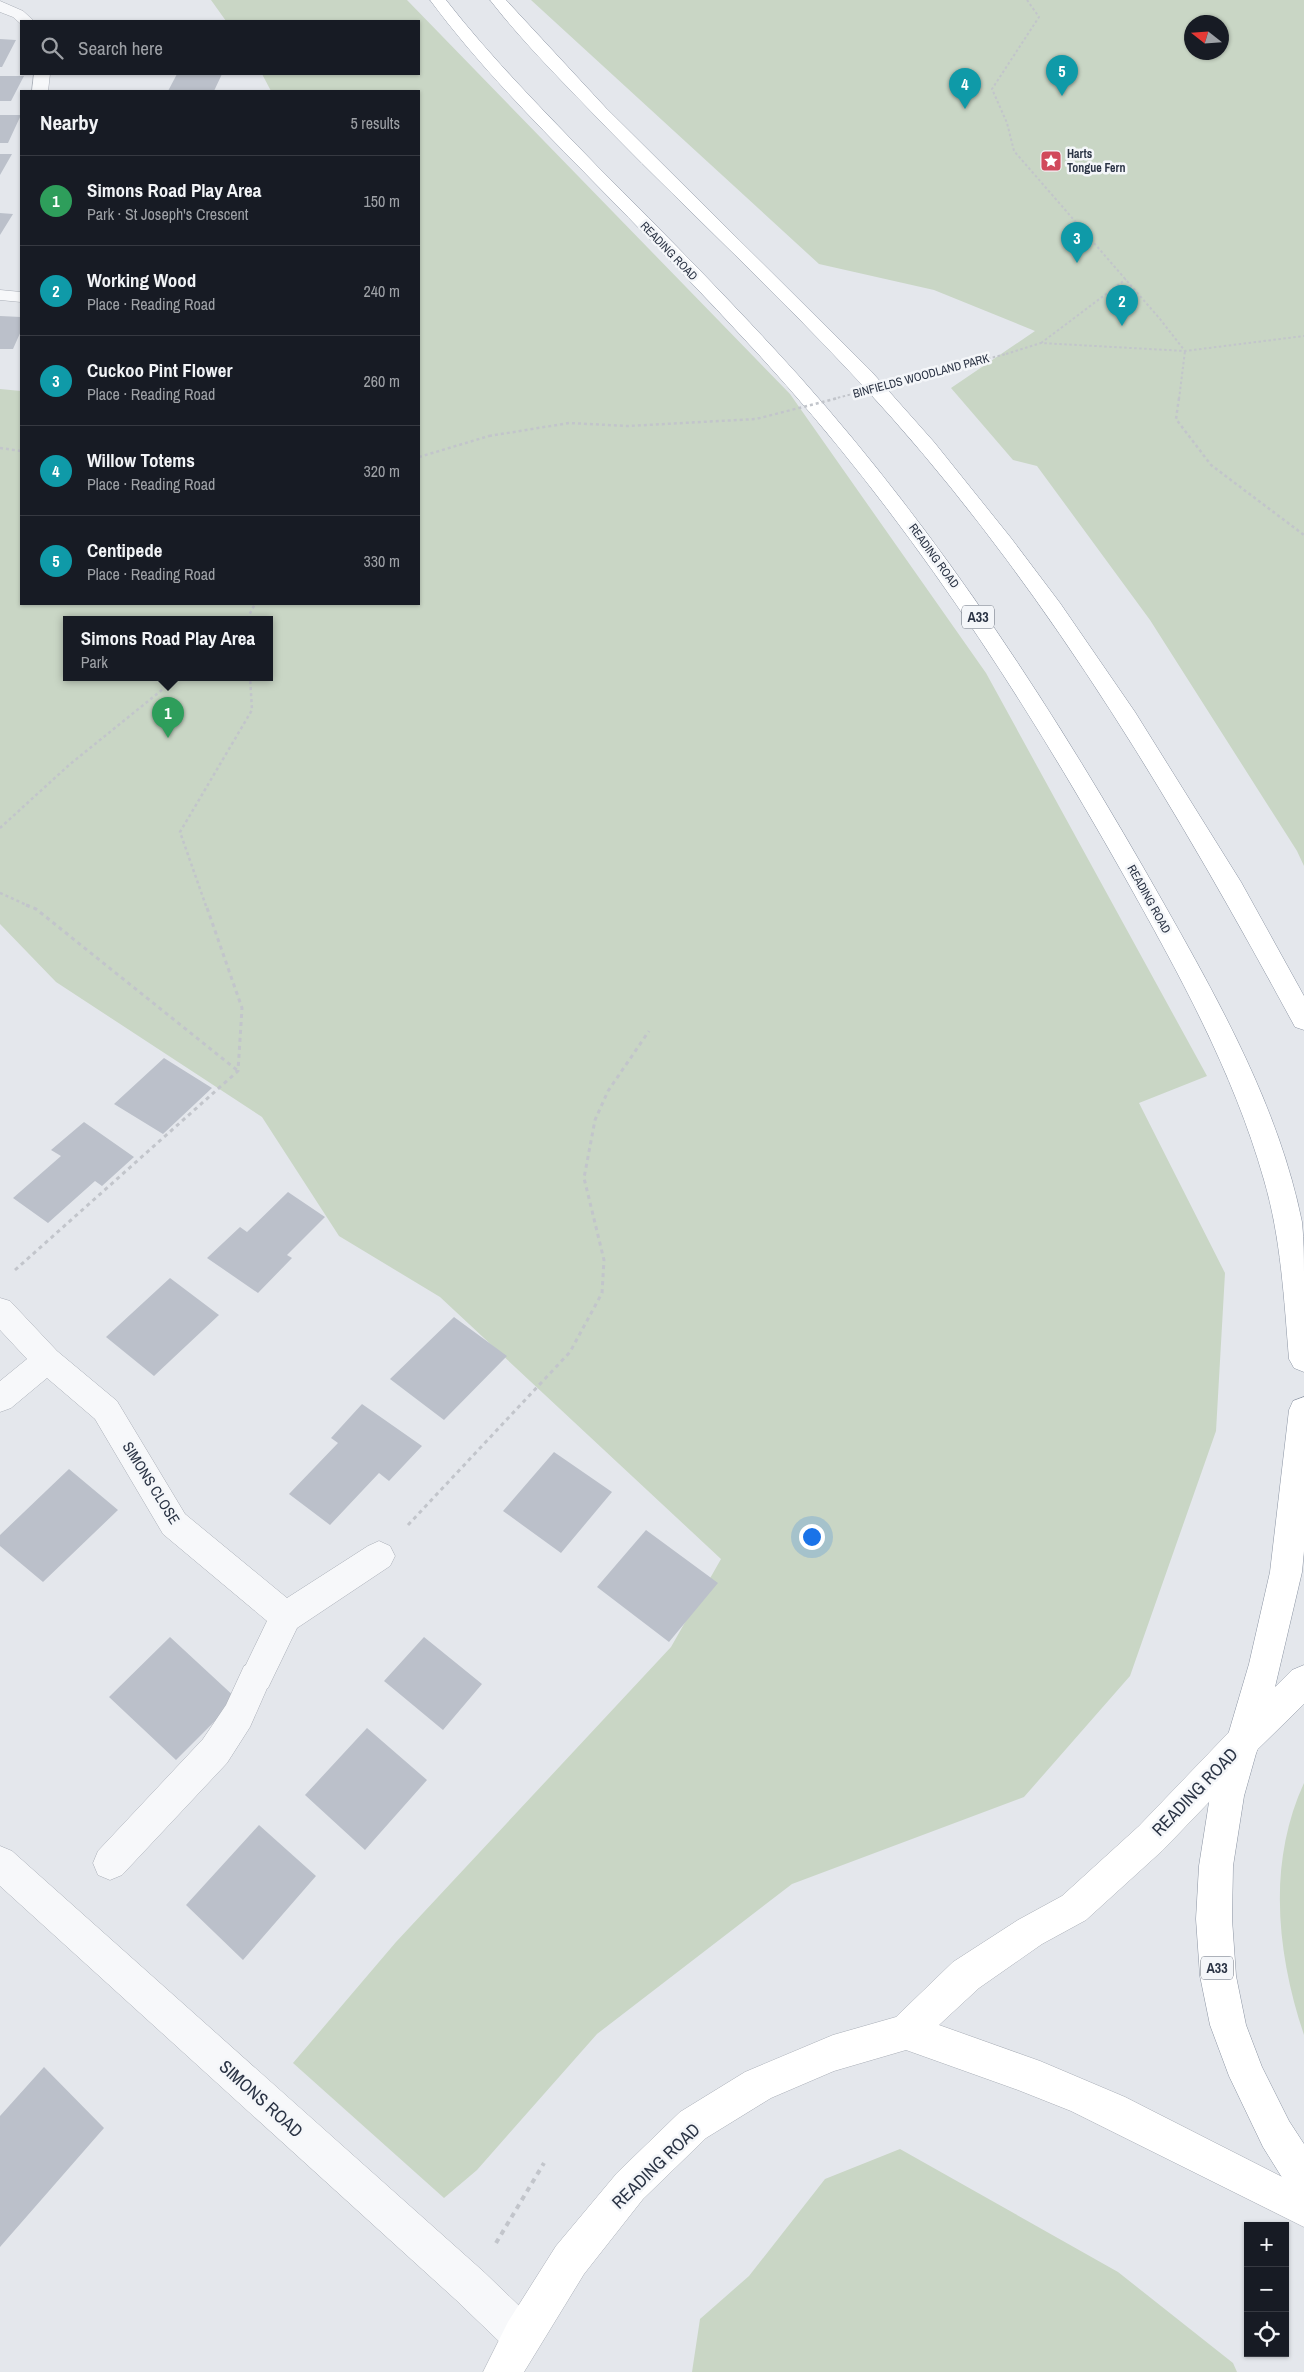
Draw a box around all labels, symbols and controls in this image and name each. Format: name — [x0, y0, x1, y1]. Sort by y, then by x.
north arrow — [1184, 15, 1229, 60]
search box — [20, 20, 420, 75]
icon: search — [38, 34, 66, 62]
text: Search here — [78, 35, 163, 61]
pin: 5 — [1046, 55, 1078, 96]
pin: 4 — [949, 68, 981, 109]
text: Nearby — [40, 108, 98, 137]
text: 5 results — [350, 112, 400, 134]
place label: Harts Tongue Fern — [1067, 146, 1125, 176]
place icon: Harts Tongue Fern — [1039, 149, 1063, 173]
text: Simons Road Play Area — [87, 177, 261, 203]
text: 1 — [52, 190, 60, 212]
text: 150 m — [364, 190, 400, 212]
text: Park · St Joseph's Crescent — [87, 203, 249, 225]
street label: READING ROAD — [637, 218, 701, 284]
pin: 3 — [1061, 222, 1093, 263]
text: Working Wood — [87, 267, 196, 293]
text: 2 — [52, 280, 60, 302]
text: 240 m — [364, 280, 400, 302]
pin: 2 — [1106, 285, 1138, 326]
text: Place · Reading Road — [87, 293, 215, 315]
street label: BINFIELDS WOODLAND PARK — [851, 350, 991, 402]
text: Cuckoo Pint Flower — [87, 357, 232, 383]
text: 3 — [52, 370, 60, 392]
text: 260 m — [364, 370, 400, 392]
text: Place · Reading Road — [87, 383, 215, 405]
text: Willow Totems — [87, 447, 195, 473]
text: 4 — [52, 460, 60, 482]
text: 320 m — [364, 460, 400, 482]
text: Place · Reading Road — [87, 473, 215, 495]
street label: READING ROAD — [905, 521, 963, 591]
text: Centipede — [87, 537, 162, 563]
text: 5 — [52, 550, 60, 572]
text: 330 m — [364, 550, 400, 572]
text: Place · Reading Road — [87, 563, 215, 585]
road number: A33 — [962, 606, 994, 628]
popup — [63, 616, 273, 681]
text: Simons Road Play Area — [81, 625, 255, 651]
text: Park — [81, 651, 108, 673]
pin: 1 — [152, 697, 184, 738]
street label: READING ROAD — [1124, 862, 1174, 936]
street label: SIMONS CLOSE — [118, 1437, 185, 1528]
your location — [799, 1524, 825, 1550]
street label: READING ROAD — [1146, 1742, 1243, 1841]
road number: A33 — [1201, 1956, 1233, 1980]
street label: SIMONS ROAD — [214, 2054, 309, 2143]
street label: READING ROAD — [606, 2117, 705, 2214]
map controls — [1244, 2222, 1289, 2357]
button: + — [1244, 2222, 1289, 2267]
button: − — [1244, 2267, 1289, 2312]
button: locate — [1244, 2312, 1289, 2357]

